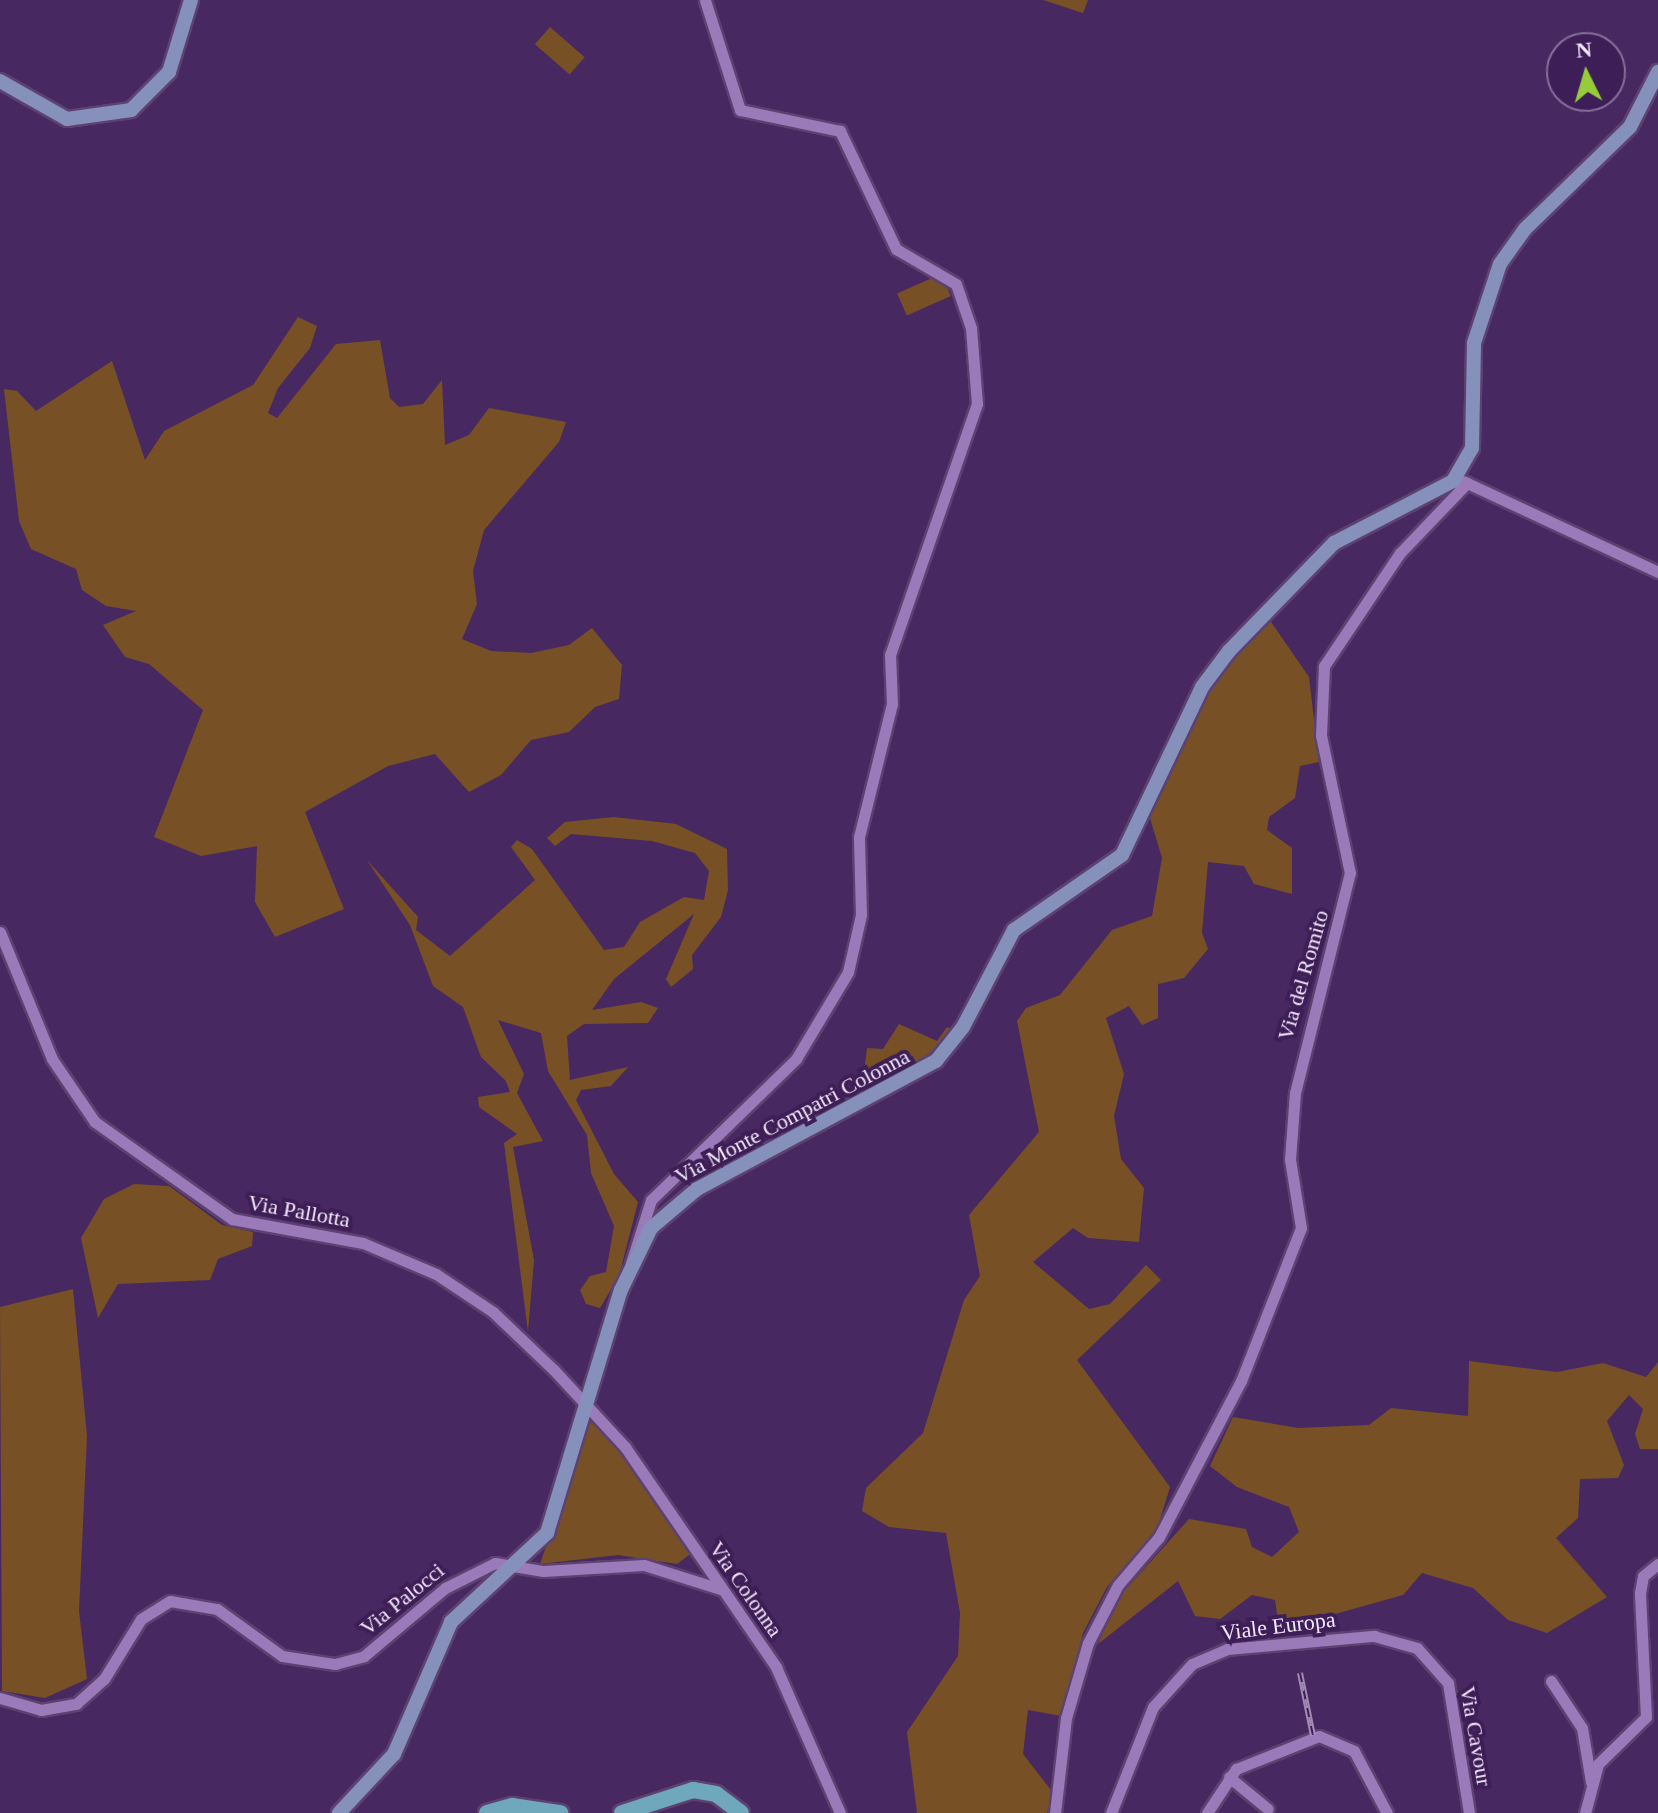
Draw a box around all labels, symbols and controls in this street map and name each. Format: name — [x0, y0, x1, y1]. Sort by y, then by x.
north arrow — [1546, 32, 1626, 112]
text: N — [1575, 36, 1593, 63]
street label: Via del Romito — [1272, 907, 1334, 1043]
street label: Via Monte Compatri Colonna — [670, 1043, 914, 1189]
street label: Via Pallotta — [246, 1189, 352, 1233]
street label: Via Colonna — [703, 1536, 789, 1642]
street label: Via Palocci — [355, 1557, 449, 1641]
street label: Viale Europa — [1219, 1606, 1337, 1646]
street label: Via Cavour — [1454, 1684, 1498, 1788]

